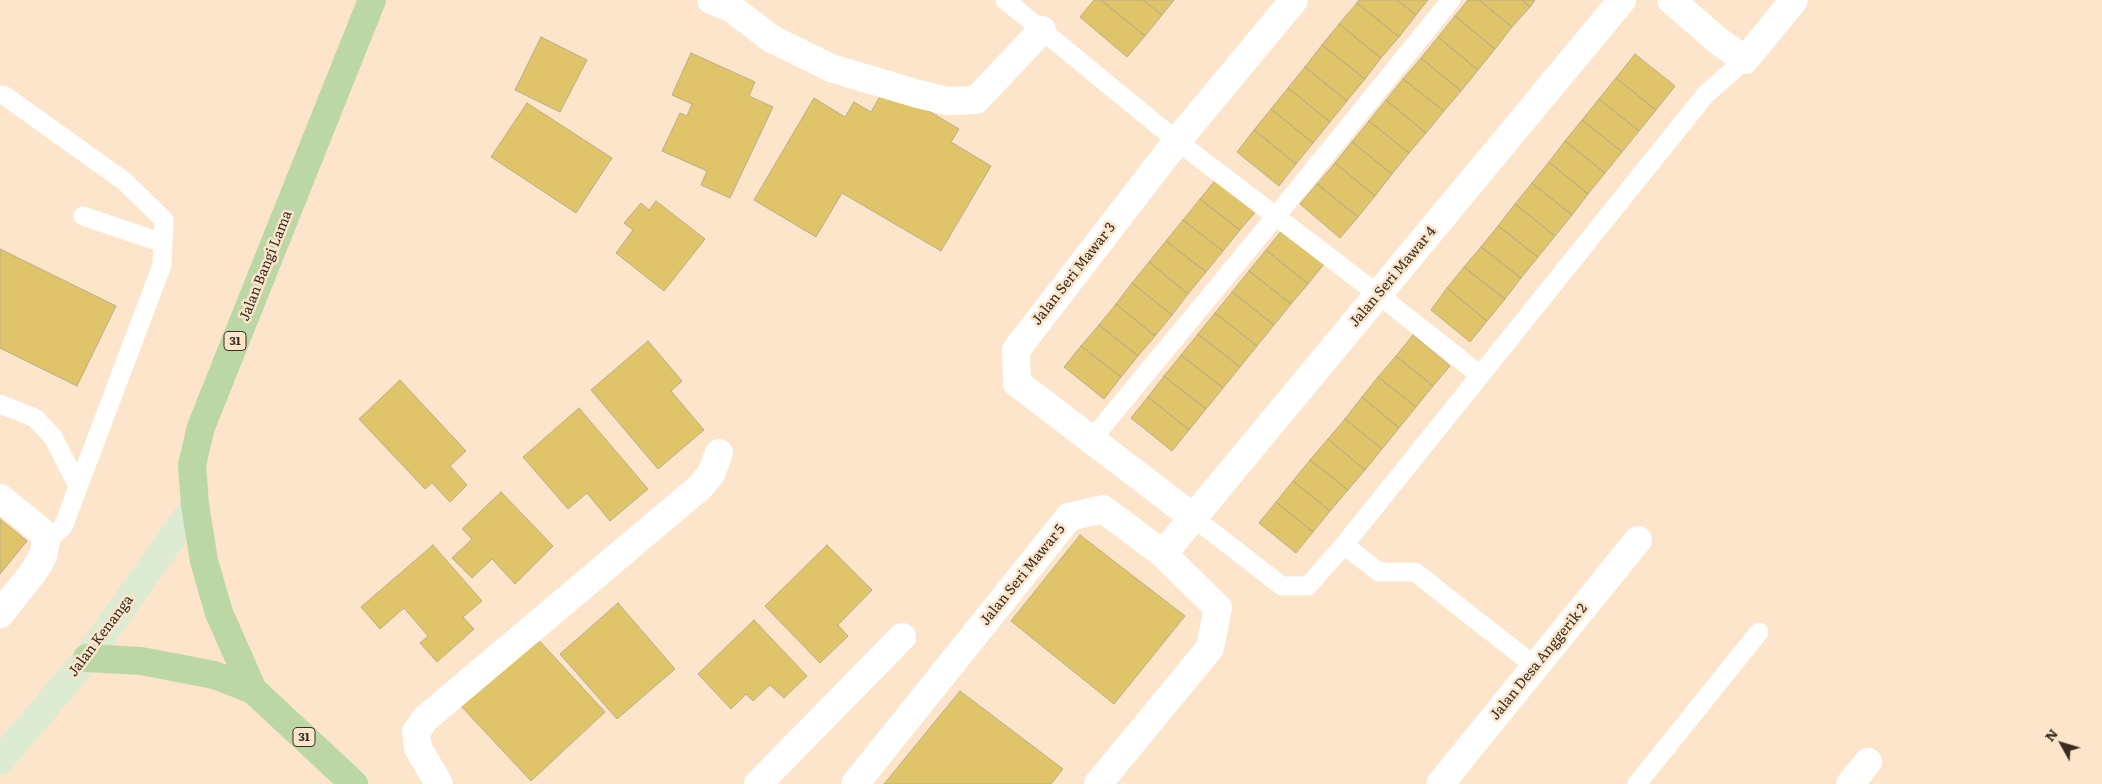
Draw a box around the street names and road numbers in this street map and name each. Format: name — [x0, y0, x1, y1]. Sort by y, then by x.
street label: Jalan Bangi Lama — [236, 208, 296, 324]
street label: Jalan Seri Mawar 3 — [1029, 219, 1119, 329]
street label: Jalan Seri Mawar 4 — [1346, 223, 1440, 331]
road number: 31 — [224, 332, 246, 351]
street label: Jalan Seri Mawar 5 — [977, 521, 1069, 629]
street label: Jalan Kenanga — [65, 592, 137, 680]
street label: Jalan Desa Anggerik 2 — [1487, 600, 1591, 724]
road number: 31 — [293, 728, 315, 746]

